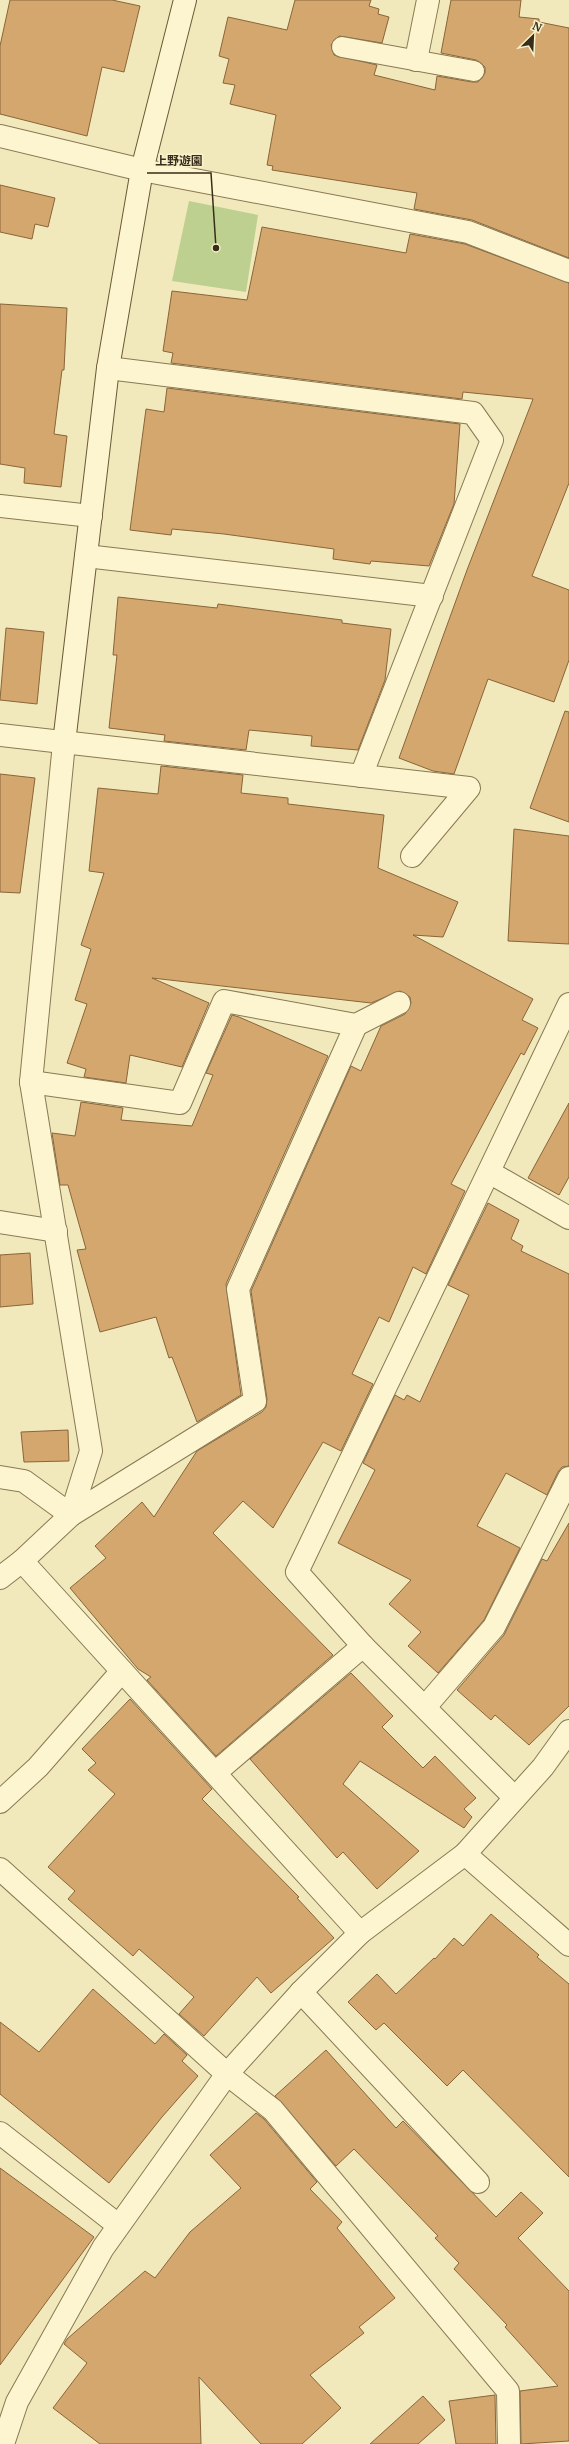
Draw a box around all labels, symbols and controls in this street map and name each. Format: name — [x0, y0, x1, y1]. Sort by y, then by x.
north arrow — [513, 16, 553, 56]
text: N — [530, 19, 544, 35]
callout: 上野遊園 — [147, 149, 211, 173]
text: 上野遊園 — [155, 153, 203, 168]

